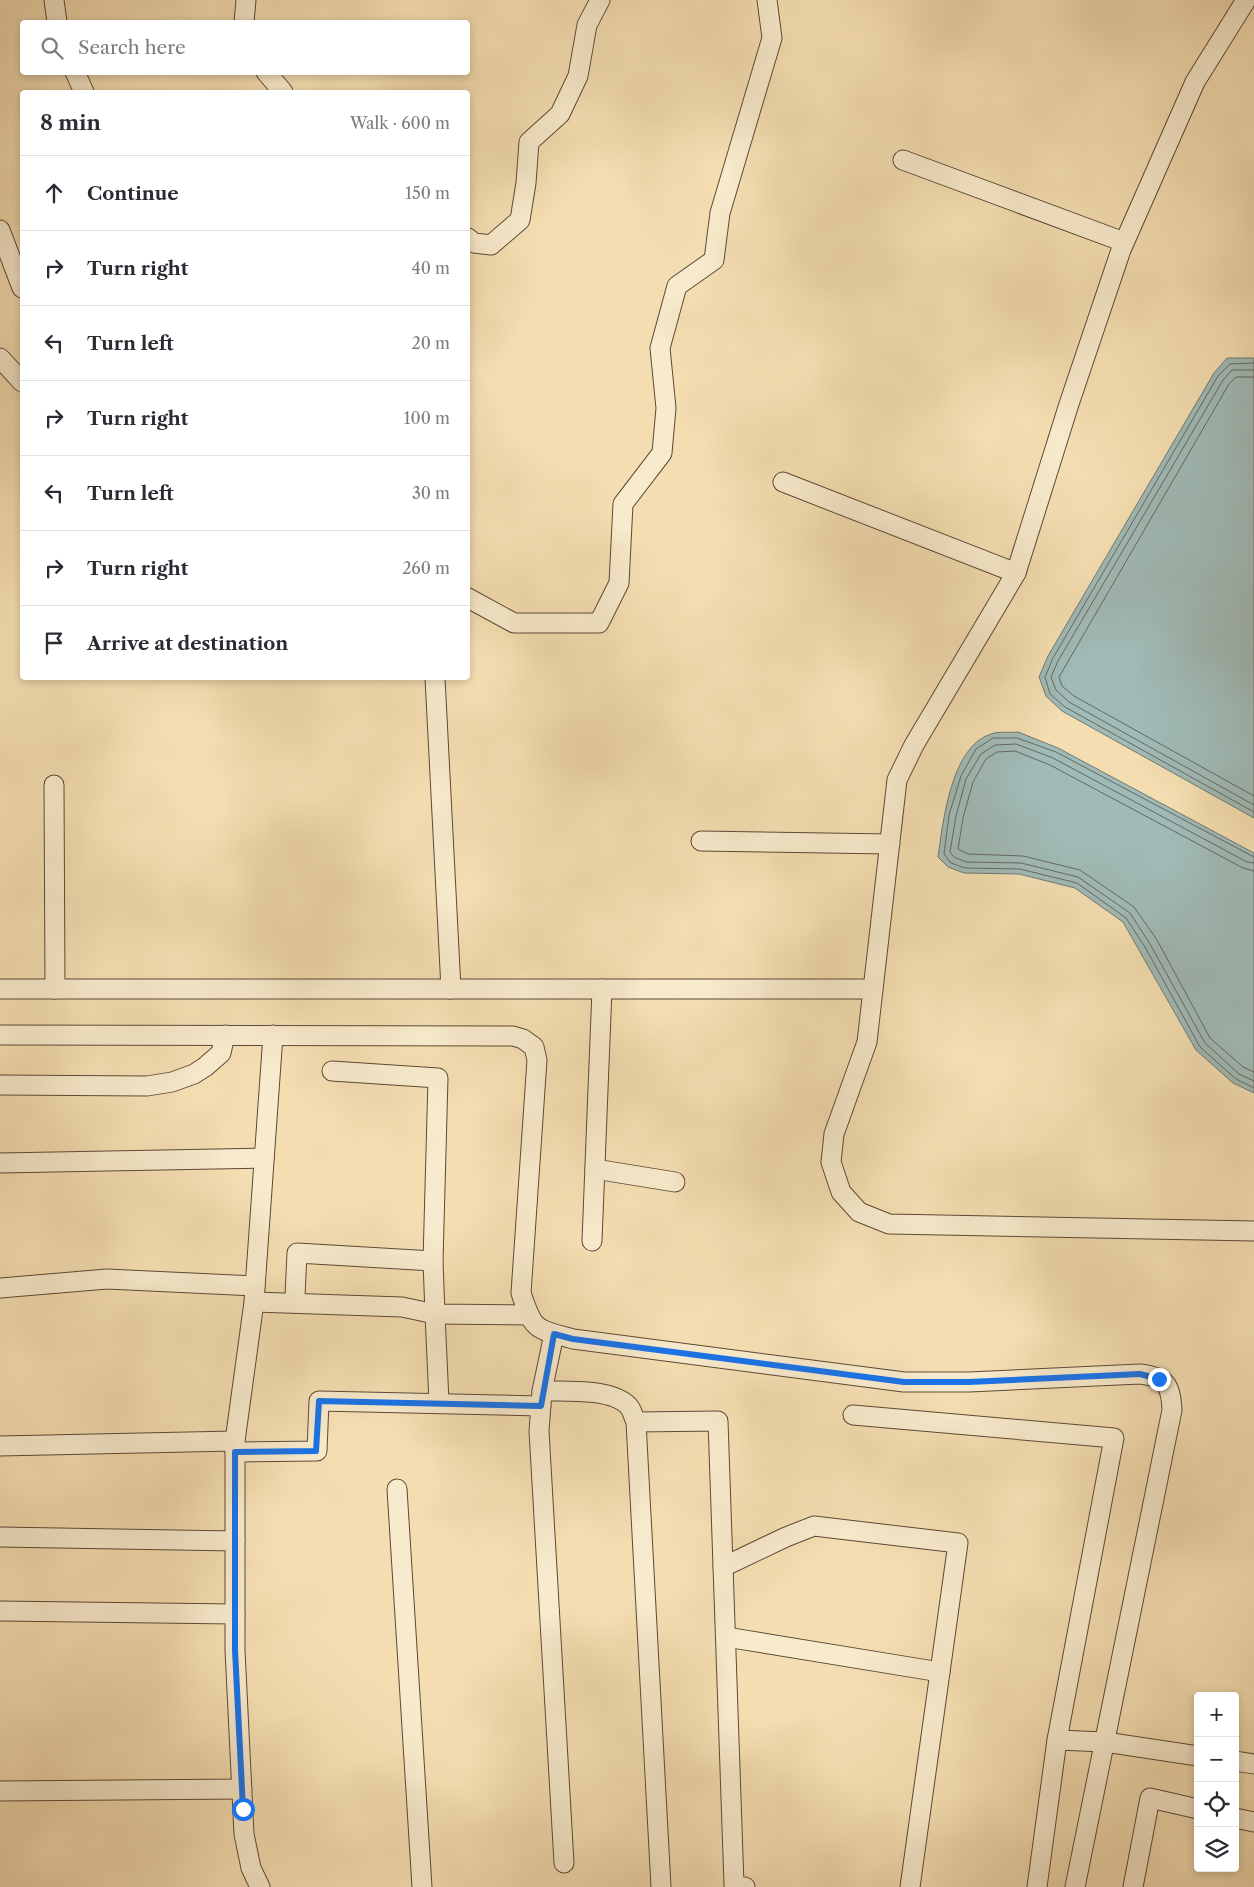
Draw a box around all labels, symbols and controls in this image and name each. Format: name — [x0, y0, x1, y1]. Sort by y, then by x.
search box — [20, 20, 470, 75]
icon: search — [38, 34, 66, 62]
text: Search here — [78, 36, 186, 59]
text: 8 min — [40, 110, 101, 135]
text: Walk · 600 m — [350, 113, 450, 133]
icon: ahead — [40, 179, 68, 207]
text: Continue — [87, 182, 179, 205]
text: 150 m — [405, 183, 450, 203]
icon: right — [40, 254, 68, 282]
text: Turn right — [87, 257, 188, 280]
text: 40 m — [411, 258, 450, 278]
icon: left — [40, 329, 68, 357]
text: Turn left — [87, 332, 174, 355]
text: 20 m — [411, 333, 450, 353]
icon: right — [40, 404, 68, 432]
text: Turn right — [87, 407, 188, 430]
text: 100 m — [404, 408, 450, 428]
icon: left — [40, 479, 68, 507]
text: Turn left — [87, 482, 174, 505]
text: 30 m — [412, 483, 450, 503]
icon: right — [40, 554, 68, 582]
text: Turn right — [87, 557, 188, 580]
text: 260 m — [402, 558, 450, 578]
icon: arrive — [40, 629, 68, 657]
text: Arrive at destination — [87, 632, 288, 655]
route end — [1148, 1368, 1171, 1391]
map controls — [1194, 1692, 1239, 1872]
button: + — [1194, 1692, 1239, 1737]
button: − — [1194, 1737, 1239, 1782]
button: locate — [1194, 1782, 1239, 1827]
route start — [232, 1798, 255, 1821]
button: layers — [1194, 1827, 1239, 1872]

